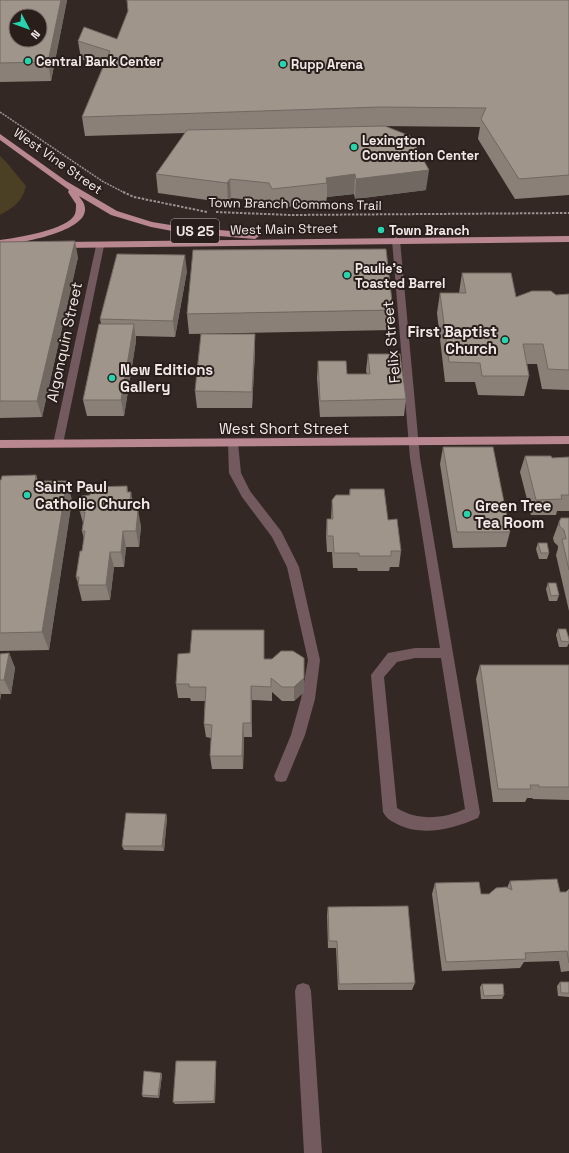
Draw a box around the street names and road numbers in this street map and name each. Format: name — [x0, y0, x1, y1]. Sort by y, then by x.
street label: West Vine Street — [10, 124, 106, 198]
street label: Town Branch Commons Trail — [208, 194, 382, 214]
road number: US 25 — [171, 219, 219, 243]
street label: West Main Street — [230, 220, 338, 238]
street label: Algonquin Street — [42, 280, 86, 404]
street label: Felix Street — [378, 300, 404, 384]
street label: West Short Street — [219, 419, 349, 438]

